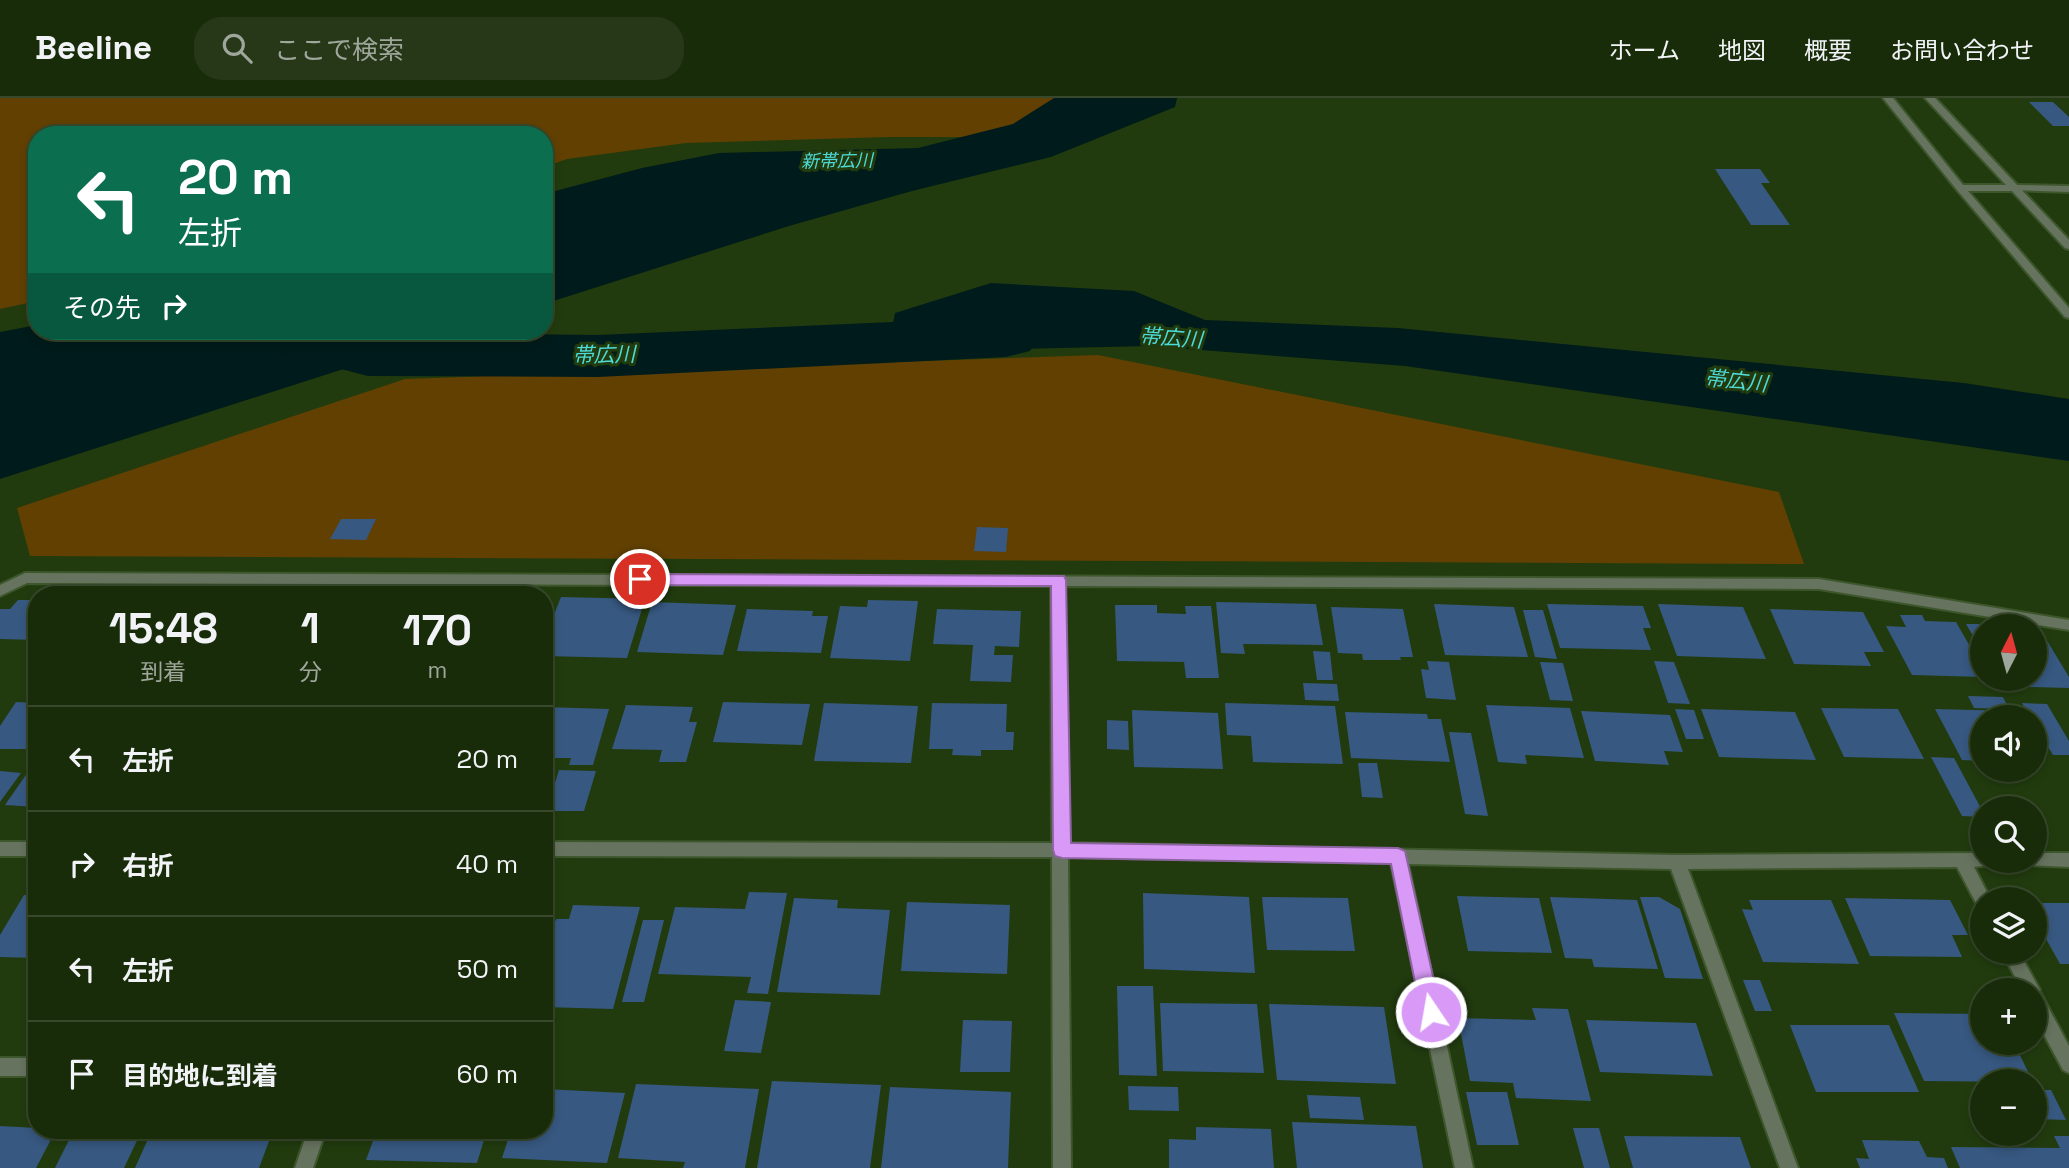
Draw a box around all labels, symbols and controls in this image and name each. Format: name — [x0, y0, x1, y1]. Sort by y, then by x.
search box — [194, 17, 684, 80]
text: Beeline — [35, 27, 152, 69]
icon: search — [218, 29, 256, 67]
text: ここで検索 — [274, 33, 404, 67]
text: ホーム — [1609, 35, 1680, 66]
text: 地図 — [1718, 35, 1766, 66]
text: 概要 — [1804, 35, 1852, 66]
text: お問い合わせ — [1890, 35, 2034, 66]
text: 20 m — [178, 146, 293, 208]
water label: 新帯広川 — [801, 148, 875, 173]
icon: left — [63, 154, 154, 245]
text: 左折 — [178, 213, 242, 253]
icon: right — [155, 287, 193, 325]
text: その先 — [63, 291, 141, 325]
water label: 帯広川 — [1139, 322, 1205, 353]
water label: 帯広川 — [572, 340, 638, 369]
water label: 帯広川 — [1703, 364, 1771, 397]
pin — [610, 549, 670, 609]
icon: arrive — [621, 560, 659, 598]
text: 15:48 — [109, 602, 218, 655]
text: 1 — [301, 602, 320, 655]
text: 170 — [403, 604, 472, 657]
north arrow — [1970, 614, 2048, 691]
map controls — [1970, 614, 2047, 1146]
text: m — [427, 655, 447, 685]
text: 到着 — [140, 657, 186, 687]
text: 分 — [299, 657, 322, 687]
button: sound — [1970, 705, 2047, 782]
icon: left — [63, 740, 101, 778]
text: 20 m — [457, 742, 518, 776]
text: 左折 — [122, 744, 174, 778]
button: search — [1970, 796, 2047, 873]
icon: right — [63, 845, 101, 883]
text: 40 m — [456, 847, 518, 881]
text: 右折 — [122, 849, 174, 883]
button: layers — [1970, 887, 2047, 964]
icon: left — [63, 950, 101, 988]
text: 50 m — [457, 952, 518, 986]
text: 左折 — [122, 954, 174, 988]
position arrow — [1394, 975, 1468, 1049]
button: + — [1970, 978, 2047, 1055]
icon: arrive — [63, 1055, 101, 1093]
text: 60 m — [456, 1057, 518, 1091]
text: 目的地に到着 — [122, 1059, 278, 1093]
button: − — [1970, 1069, 2047, 1146]

